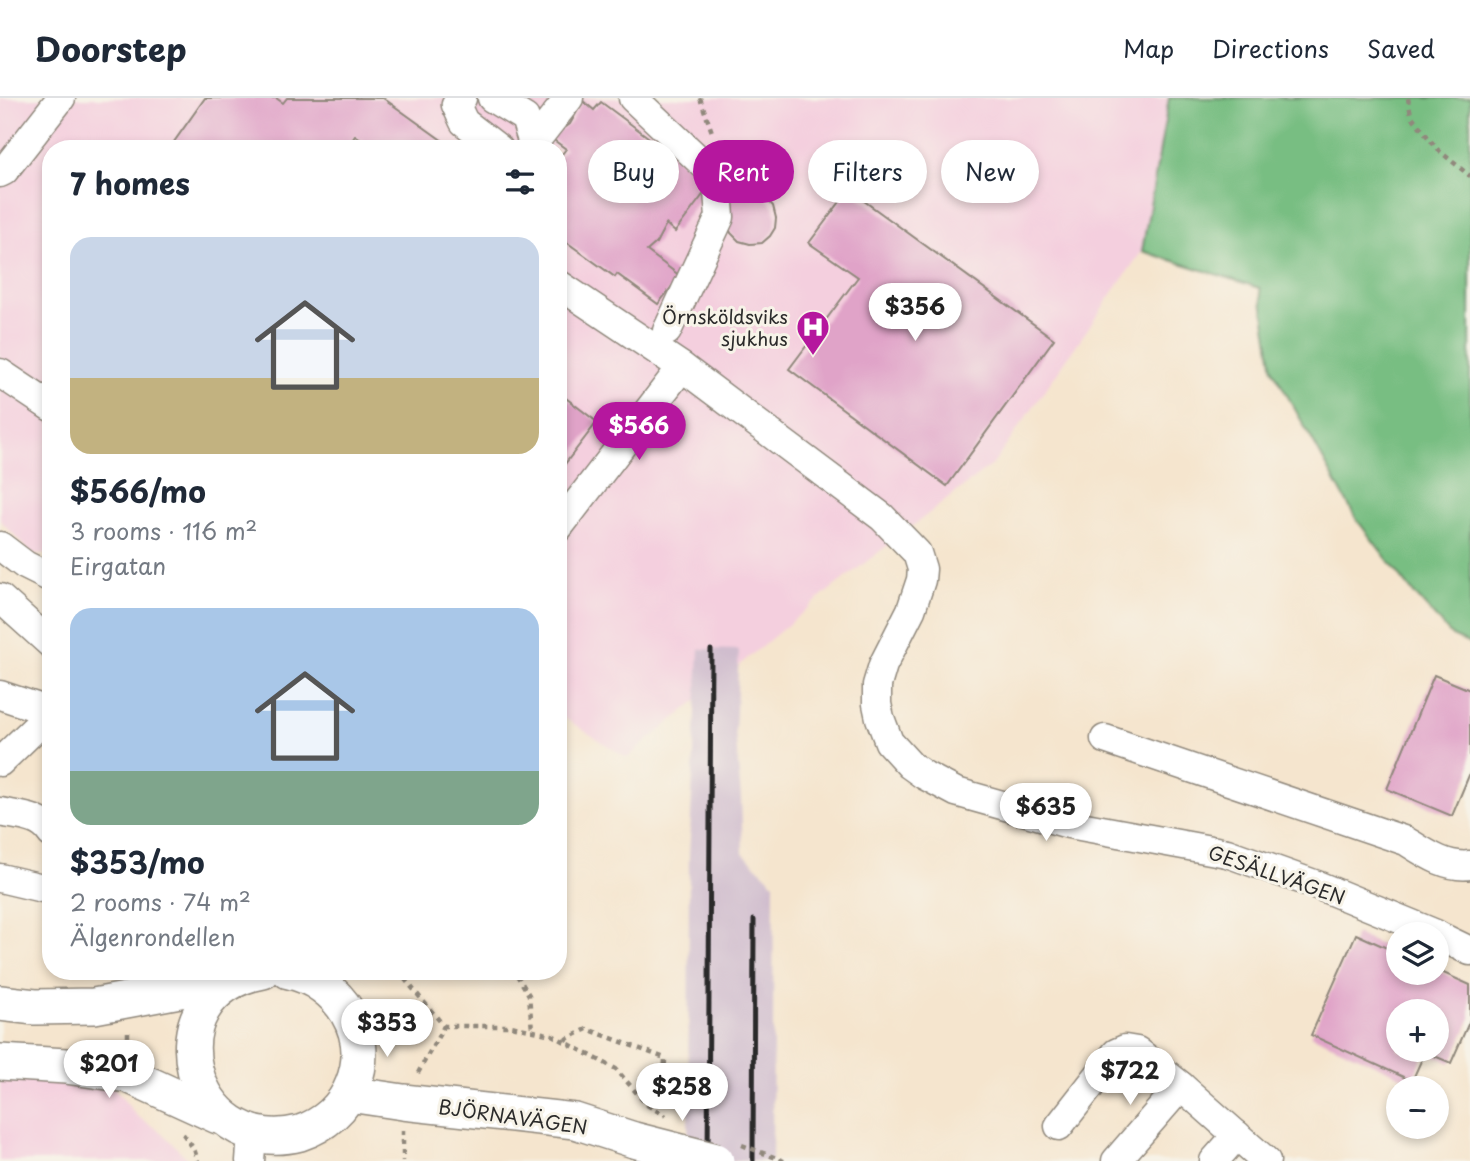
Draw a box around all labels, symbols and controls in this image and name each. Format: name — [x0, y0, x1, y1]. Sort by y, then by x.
text: Doorstep — [35, 23, 187, 73]
text: Map — [1123, 30, 1174, 66]
text: Directions — [1212, 30, 1329, 66]
text: Saved — [1367, 30, 1435, 66]
chip: Buy — [588, 140, 679, 203]
chip: Rent — [693, 140, 794, 203]
chip: Filters — [808, 140, 927, 203]
chip: New — [941, 140, 1039, 203]
text: 7 homes — [70, 160, 190, 205]
icon: filters — [501, 163, 539, 201]
icon: home — [242, 282, 368, 408]
pin: $356 — [874, 284, 956, 343]
text: $356 — [885, 288, 945, 323]
place label: Örnsköldsviks sjukhus — [662, 302, 788, 352]
hospital icon: Örnsköldsviks sjukhus — [794, 308, 832, 357]
pin: $566 — [598, 402, 680, 462]
text: $566 — [609, 407, 669, 442]
text: $566/mo — [70, 468, 206, 513]
text: 3 rooms · 116 m² — [70, 513, 257, 548]
text: Eirgatan — [70, 548, 166, 583]
icon: home — [242, 653, 368, 779]
pin: $635 — [1005, 784, 1087, 843]
text: $635 — [1016, 788, 1076, 823]
street label: GESÄLLVÄGEN — [1205, 837, 1349, 911]
text: $353/mo — [70, 839, 205, 884]
text: 2 rooms · 74 m² — [70, 884, 251, 919]
text: Älgenrondellen — [70, 919, 235, 954]
map controls — [1386, 922, 1449, 1139]
button: layers — [1386, 922, 1449, 985]
button: + — [1386, 999, 1449, 1062]
pin: $353 — [346, 1000, 428, 1059]
text: $353 — [357, 1004, 417, 1039]
pin: $201 — [68, 1040, 150, 1100]
text: $201 — [80, 1045, 138, 1080]
pin: $722 — [1089, 1048, 1171, 1107]
text: $722 — [1101, 1052, 1160, 1087]
pin: $258 — [641, 1063, 723, 1123]
text: $258 — [652, 1068, 712, 1103]
button: − — [1386, 1076, 1449, 1139]
street label: BJÖRNAVÄGEN — [437, 1092, 589, 1140]

